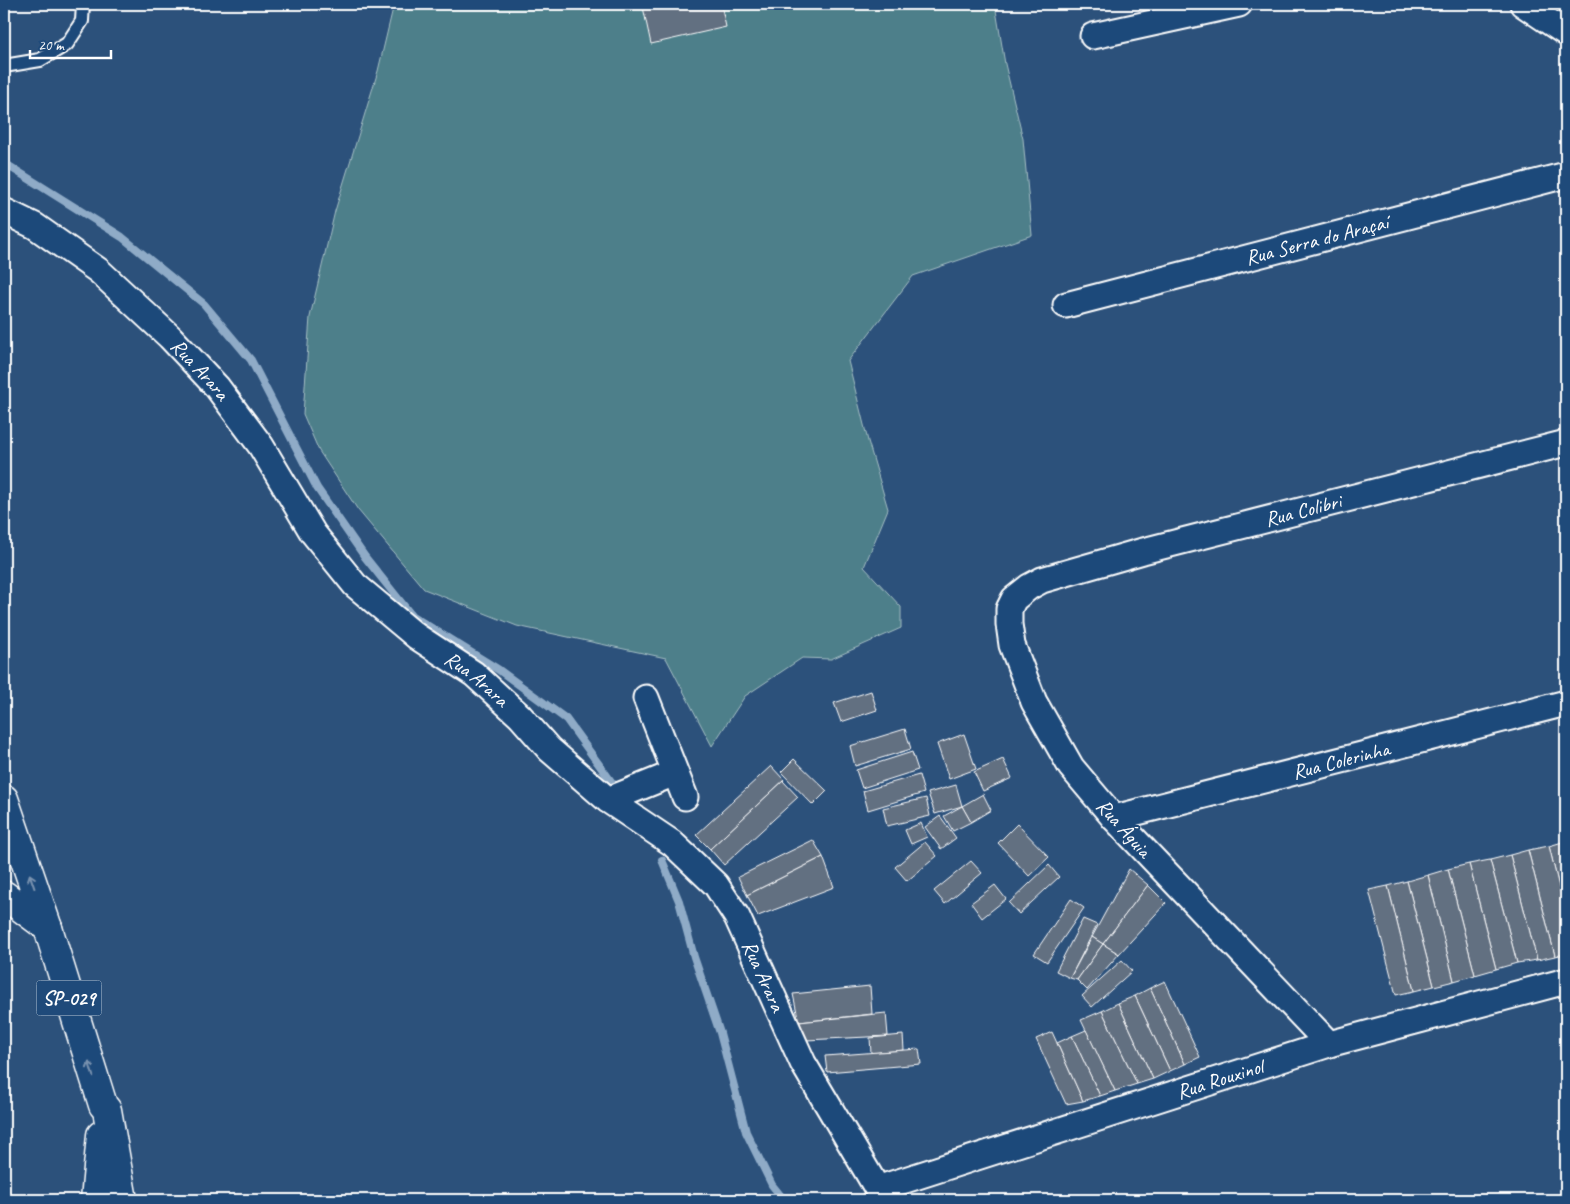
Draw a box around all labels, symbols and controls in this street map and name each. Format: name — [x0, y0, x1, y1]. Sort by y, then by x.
scale bar — [30, 28, 111, 60]
text: 20 m — [38, 36, 65, 55]
street label: Rua Serra do Araçaí — [1243, 208, 1395, 271]
street label: Rua Arara — [165, 333, 237, 407]
street label: Rua Colibri — [1262, 487, 1347, 532]
street label: Rua Arara — [440, 645, 516, 714]
street label: Rua Colerinha — [1289, 735, 1394, 785]
street label: Rua Águia — [1091, 793, 1159, 865]
one-way arrow — [26, 873, 36, 889]
street label: Rua Arara — [736, 936, 792, 1017]
road number: SP-029 — [36, 980, 102, 1016]
street label: Rua Rouxinol — [1173, 1052, 1270, 1105]
one-way arrow — [86, 1061, 96, 1077]

